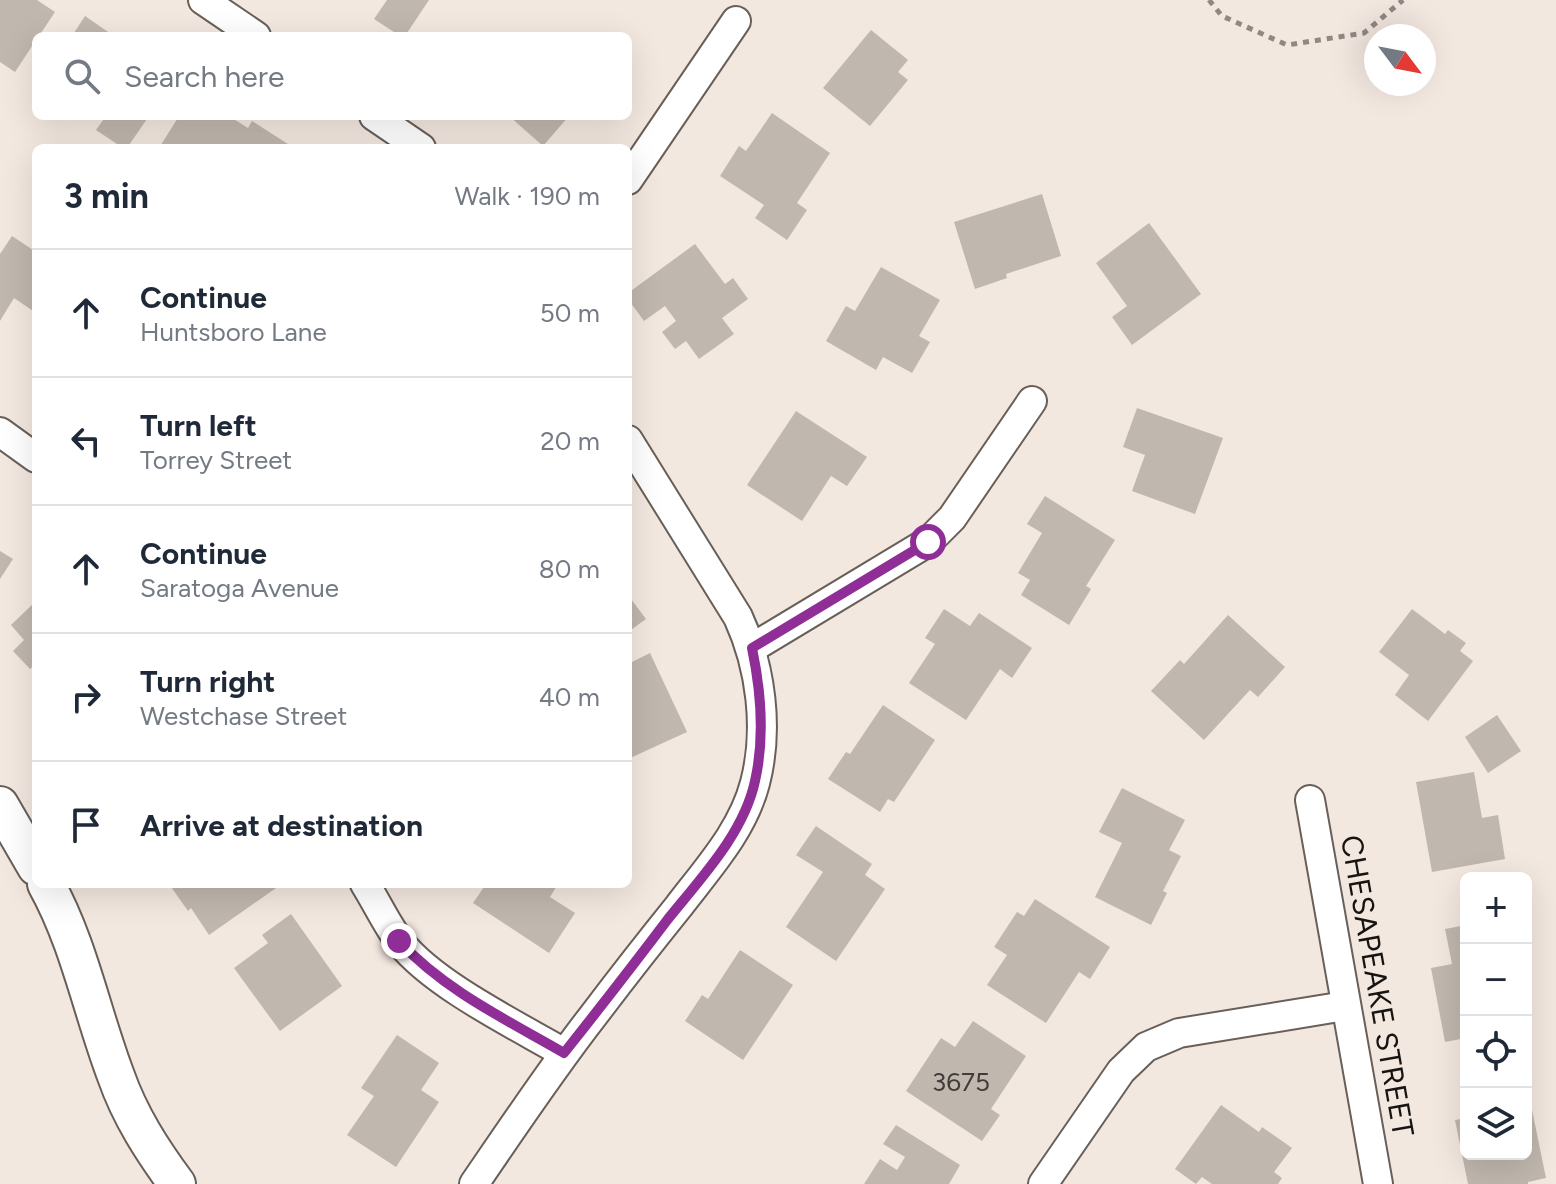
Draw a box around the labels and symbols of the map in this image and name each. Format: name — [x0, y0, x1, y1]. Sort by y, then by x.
north arrow — [1364, 24, 1436, 96]
route start — [910, 524, 946, 560]
street label: CHESAPEAKE STREET — [1333, 832, 1422, 1140]
route end — [381, 923, 417, 959]
house number: 3675 — [932, 1066, 990, 1098]

